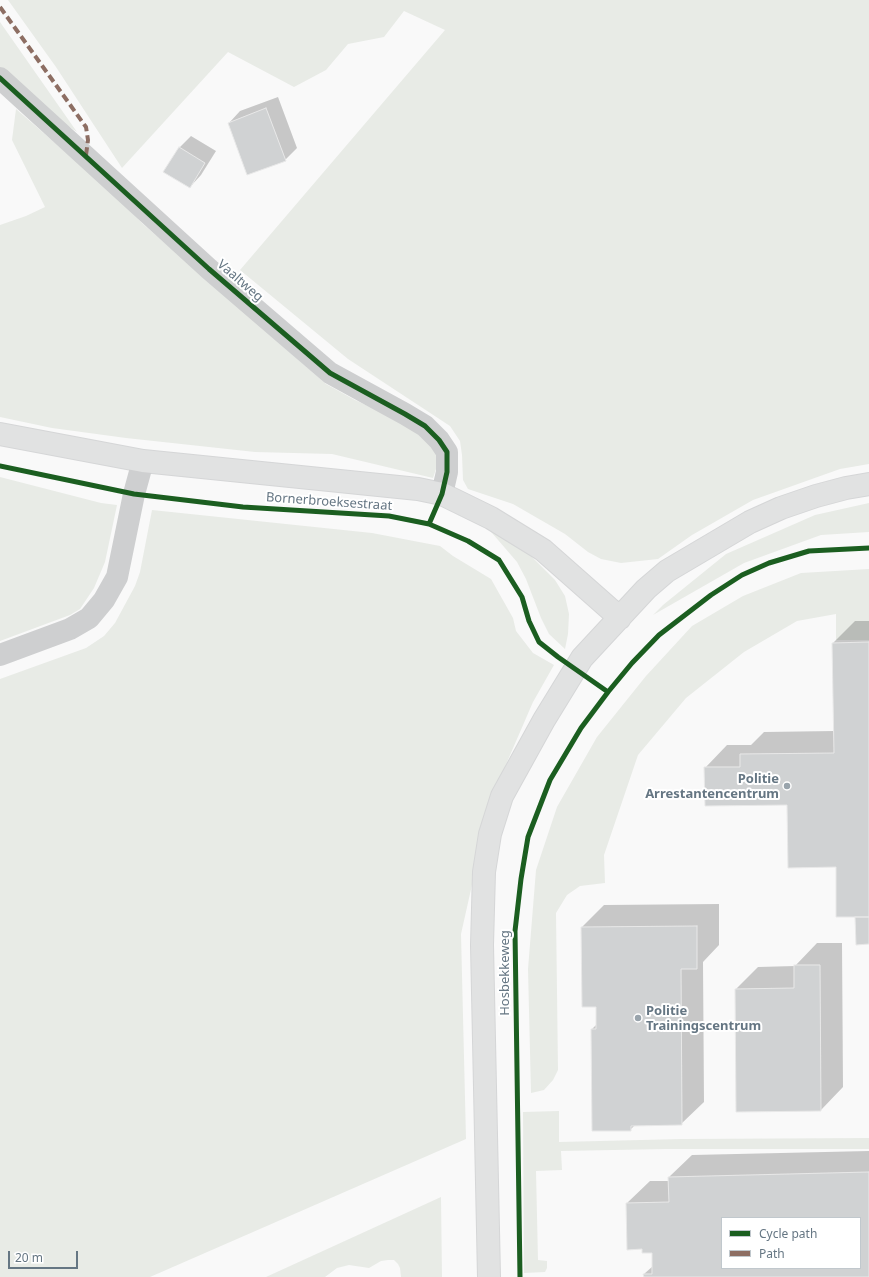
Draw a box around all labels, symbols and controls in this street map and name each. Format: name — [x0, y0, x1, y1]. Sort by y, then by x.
street label: Vaaltweg — [214, 257, 266, 305]
street label: Bornerbroeksestraat — [265, 490, 393, 514]
place label: Politie Arrestantencentrum — [645, 771, 779, 802]
marker: Politie Arrestantencentrum — [782, 781, 792, 791]
street label: Hosbekkeweg — [497, 930, 513, 1016]
place label: Politie Trainingscentrum — [646, 1003, 761, 1034]
marker: Politie Trainingscentrum — [633, 1013, 643, 1023]
legend — [721, 1217, 861, 1269]
text: Cycle path — [759, 1225, 817, 1242]
scale bar — [10, 1243, 80, 1269]
text: Path — [759, 1245, 785, 1262]
text: 20 m — [15, 1249, 43, 1266]

